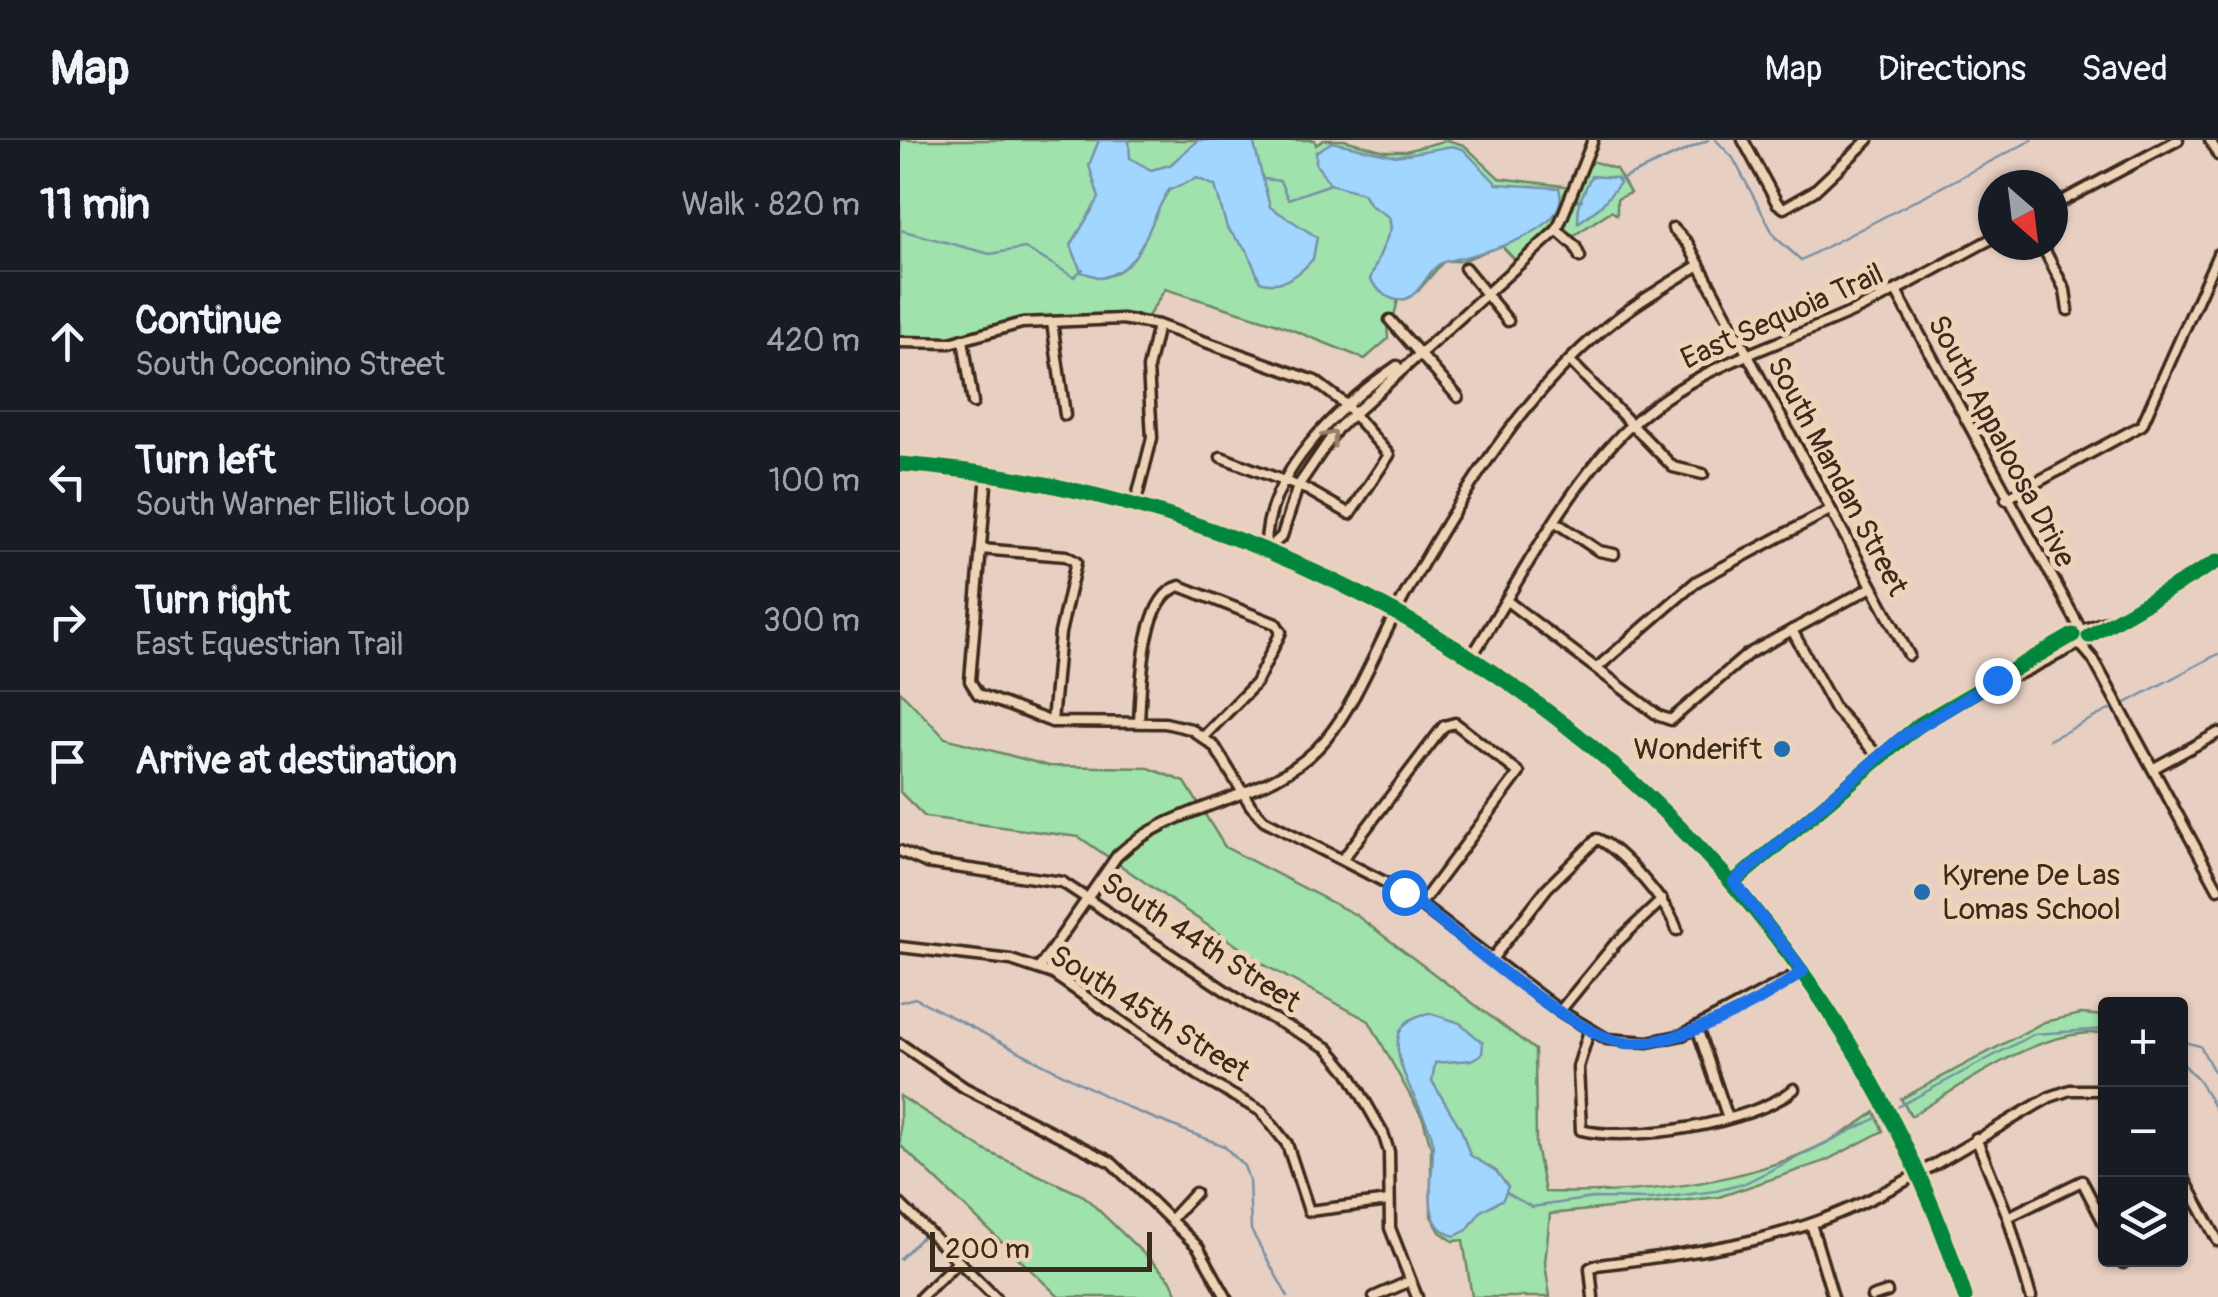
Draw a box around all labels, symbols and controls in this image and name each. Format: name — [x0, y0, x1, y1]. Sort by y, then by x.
text: Map — [50, 39, 130, 99]
text: Map — [1765, 47, 1823, 91]
text: Directions — [1878, 47, 2026, 91]
text: Saved — [2081, 47, 2168, 91]
north arrow — [1978, 170, 2068, 260]
text: 11 min — [40, 179, 150, 231]
text: Walk · 820 m — [681, 185, 860, 225]
street label: East Sequoia Trail — [1675, 255, 1889, 378]
text: Continue — [135, 297, 281, 345]
street label: South Appaloosa Drive — [1919, 309, 2084, 574]
icon: ahead — [40, 314, 95, 369]
text: 420 m — [766, 321, 860, 361]
text: South Coconino Street — [135, 345, 445, 385]
street label: South Mandan Street — [1759, 350, 1917, 603]
one-way arrow — [1319, 431, 1337, 449]
text: Turn left — [135, 437, 276, 485]
icon: left — [40, 454, 95, 509]
text: 100 m — [768, 461, 860, 501]
text: South Warner Elliot Loop — [135, 485, 470, 525]
text: Turn right — [135, 577, 290, 625]
icon: right — [40, 594, 95, 649]
text: 300 m — [763, 601, 860, 641]
text: East Equestrian Trail — [135, 625, 404, 665]
route end — [1975, 658, 2021, 704]
place label: Wonderift — [1633, 731, 1763, 768]
icon: arrive — [40, 734, 95, 789]
text: Arrive at destination — [135, 737, 457, 785]
marker: Wonderift — [1771, 738, 1793, 760]
place label: Kyrene De Las Lomas School — [1942, 857, 2121, 928]
street label: South 44th Street — [1094, 864, 1308, 1021]
route start — [1382, 870, 1428, 916]
marker: Kyrene De Las Lomas School — [1911, 881, 1933, 903]
street label: South 45th Street — [1043, 937, 1257, 1090]
map controls — [2098, 997, 2188, 1267]
button: + — [2098, 997, 2188, 1087]
button: − — [2098, 1087, 2188, 1177]
button: layers — [2098, 1177, 2188, 1267]
scale bar — [930, 1227, 1152, 1272]
text: 200 m — [945, 1232, 1030, 1267]

